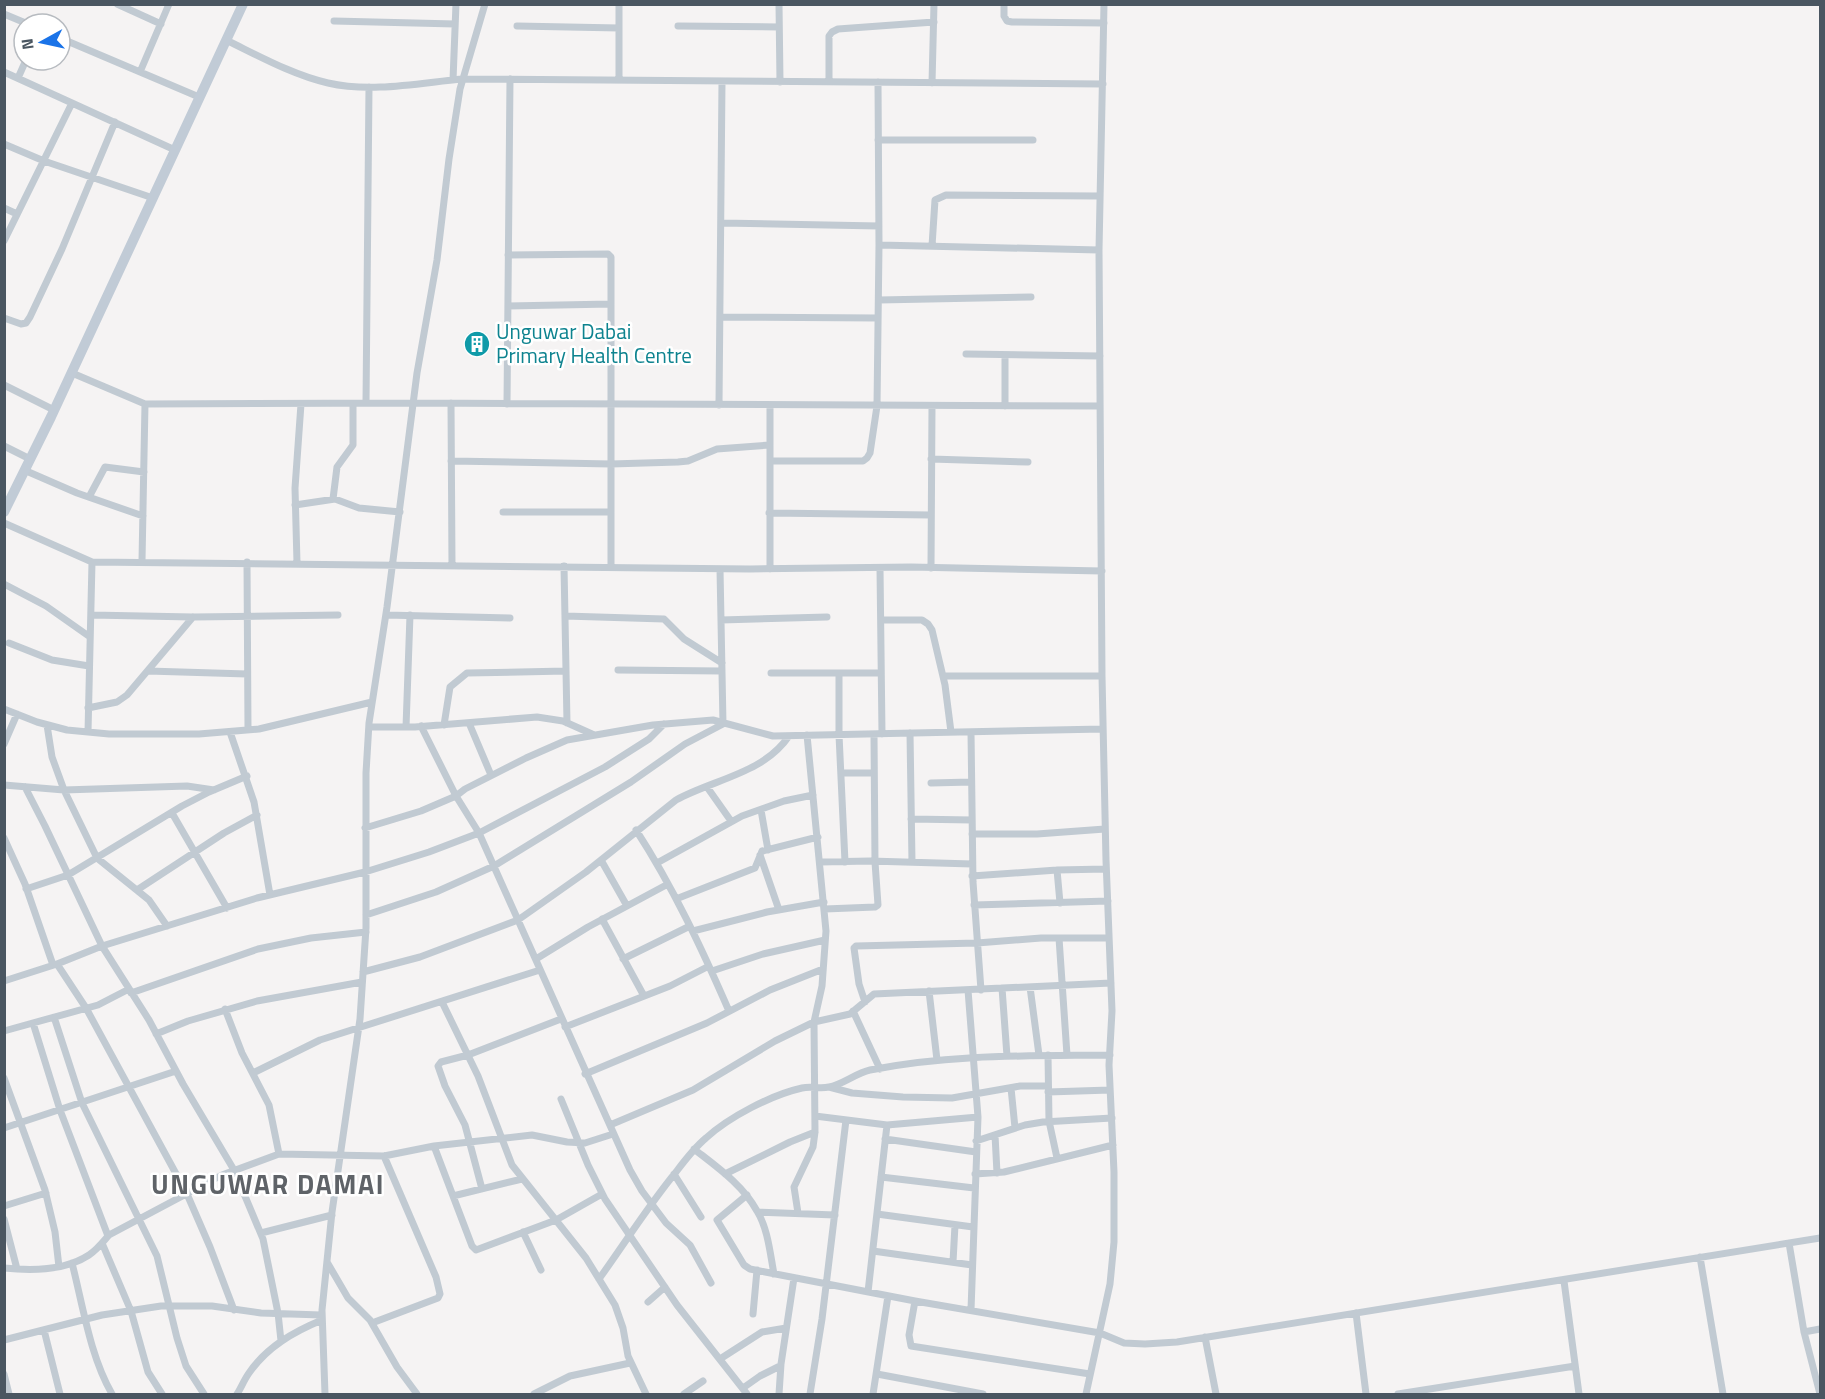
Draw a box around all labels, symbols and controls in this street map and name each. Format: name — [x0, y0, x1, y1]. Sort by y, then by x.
north arrow — [12, 12, 72, 72]
text: N — [14, 37, 40, 51]
place label: Unguwar Dabai Primary Health Centre — [496, 315, 692, 371]
building icon: Unguwar Dabai Primary Health Centre — [462, 329, 492, 359]
district label: UNGUWAR DAMAI — [151, 1163, 385, 1204]

